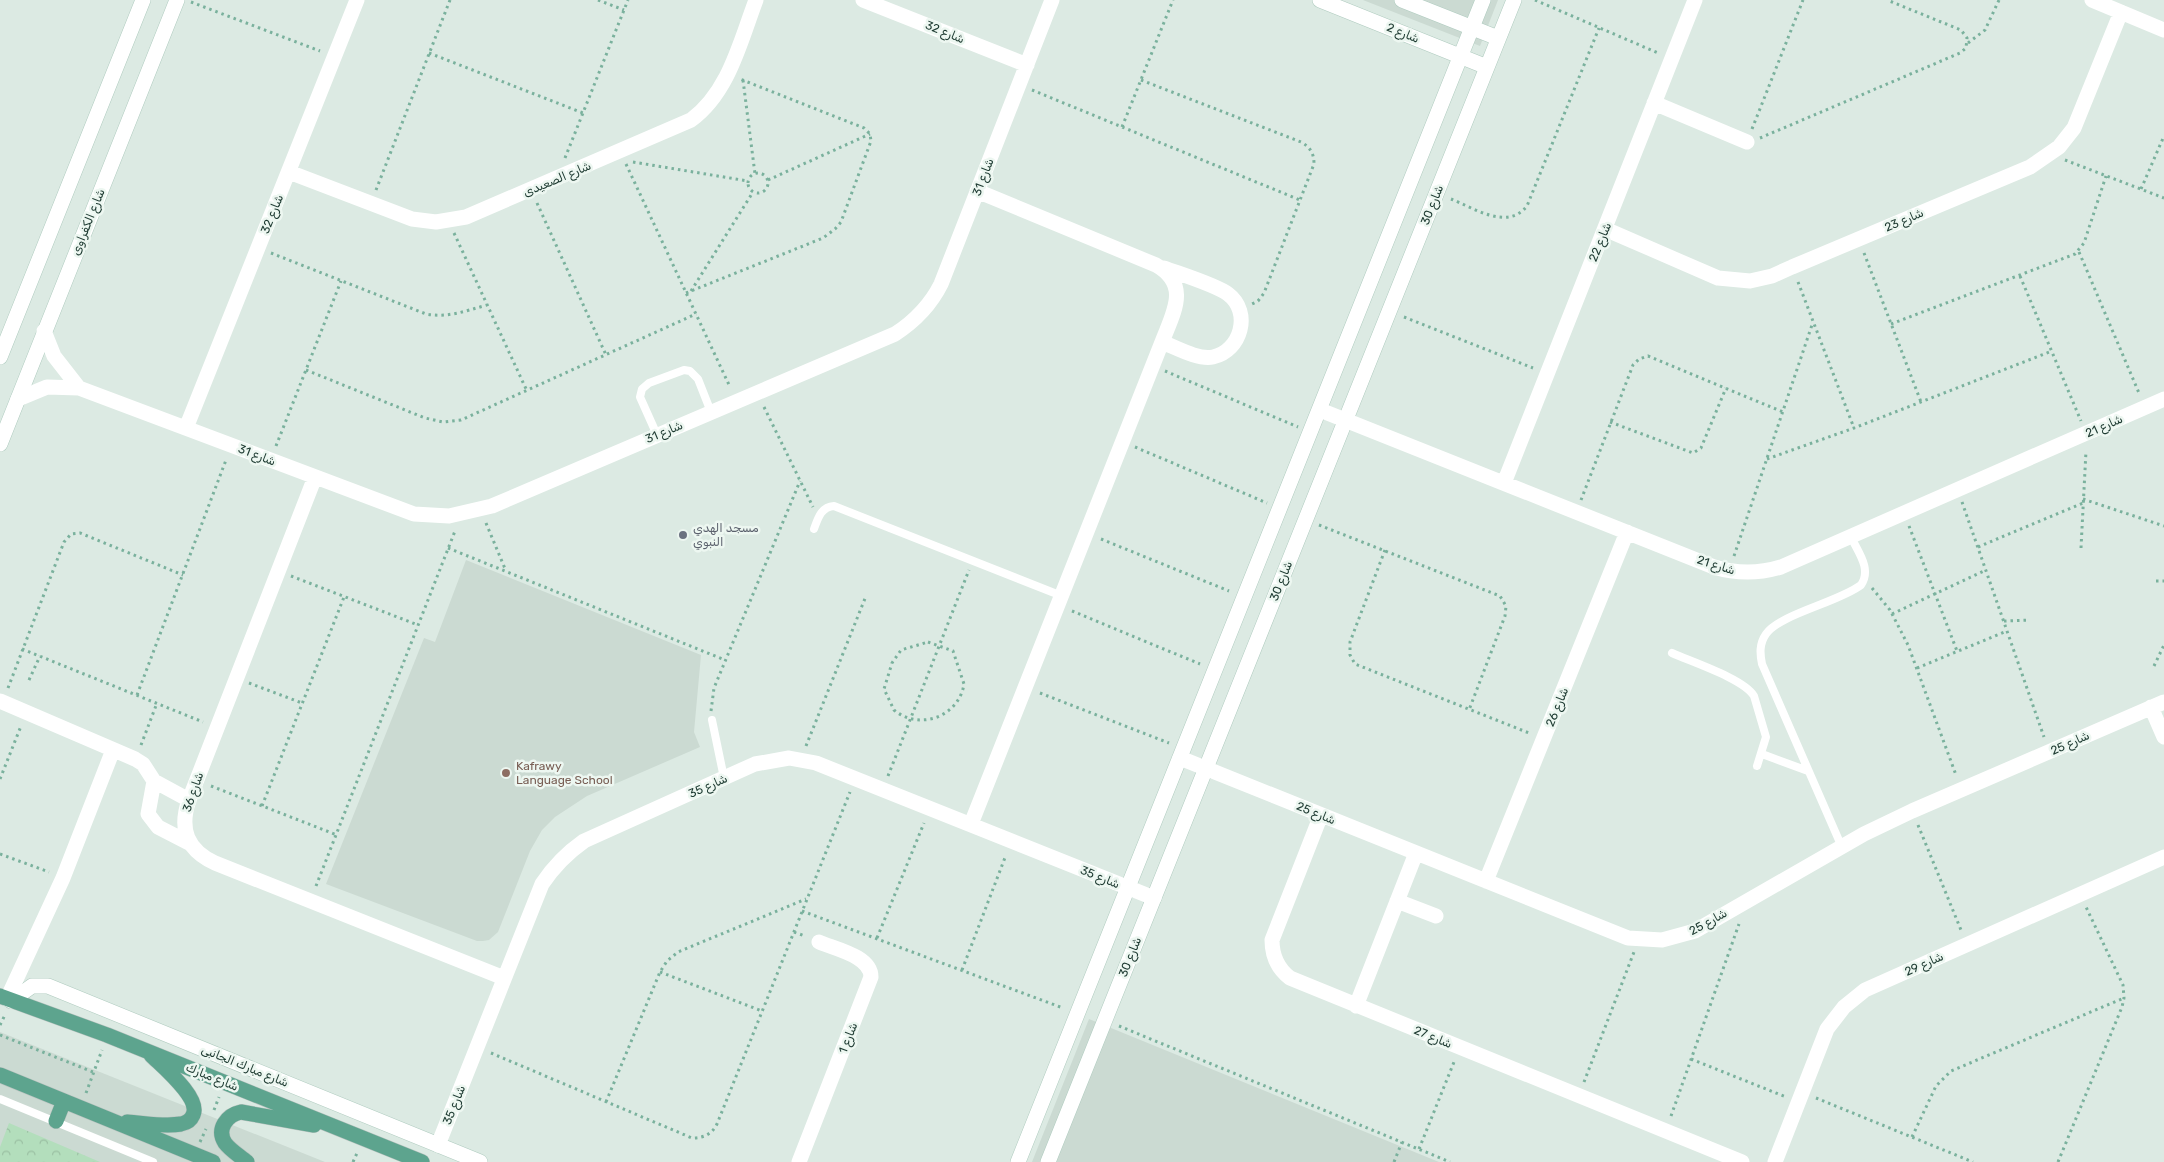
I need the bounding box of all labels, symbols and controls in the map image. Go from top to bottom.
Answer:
street label: شارع 32 [923,18,967,48]
street label: شارع 2 [1384,20,1421,48]
street label: شارع 31 [969,156,998,199]
street label: شارع الصعيدى [521,158,594,201]
street label: شارع 30 [1418,183,1448,228]
street label: شارع الكفراوى [68,187,110,258]
street label: شارع 32 [258,192,288,236]
street label: شارع 23 [1882,205,1927,236]
street label: شارع 22 [1586,220,1616,264]
street label: شارع 21 [2083,412,2126,442]
street label: شارع 31 [643,418,686,448]
street label: شارع 31 [235,441,278,470]
place label: مسجد الهدي النبوي [693,521,759,550]
marker: مسجد الهدي النبوي [677,529,689,541]
street label: شارع 21 [1695,553,1737,579]
street label: شارع 30 [1267,559,1297,604]
street label: شارع 26 [1543,685,1573,729]
street label: شارع 25 [2048,728,2092,760]
place label: Kafrawy Language School [516,759,613,787]
marker: Kafrawy Language School [500,767,512,779]
street label: شارع 36 [180,770,208,814]
street label: شارع 35 [686,771,731,803]
street label: شارع 25 [1294,799,1338,829]
street label: شارع 35 [1078,863,1122,893]
street label: شارع 25 [1687,906,1730,940]
street label: شارع 30 [1116,935,1146,980]
street label: شارع 29 [1902,949,1946,981]
street label: شارع 1 [836,1020,862,1056]
street label: شارع 27 [1411,1023,1454,1053]
street label: شارع مبارك الجانبى [199,1042,291,1090]
street label: شارع مبارك [184,1060,240,1094]
street label: شارع 35 [440,1083,470,1127]

